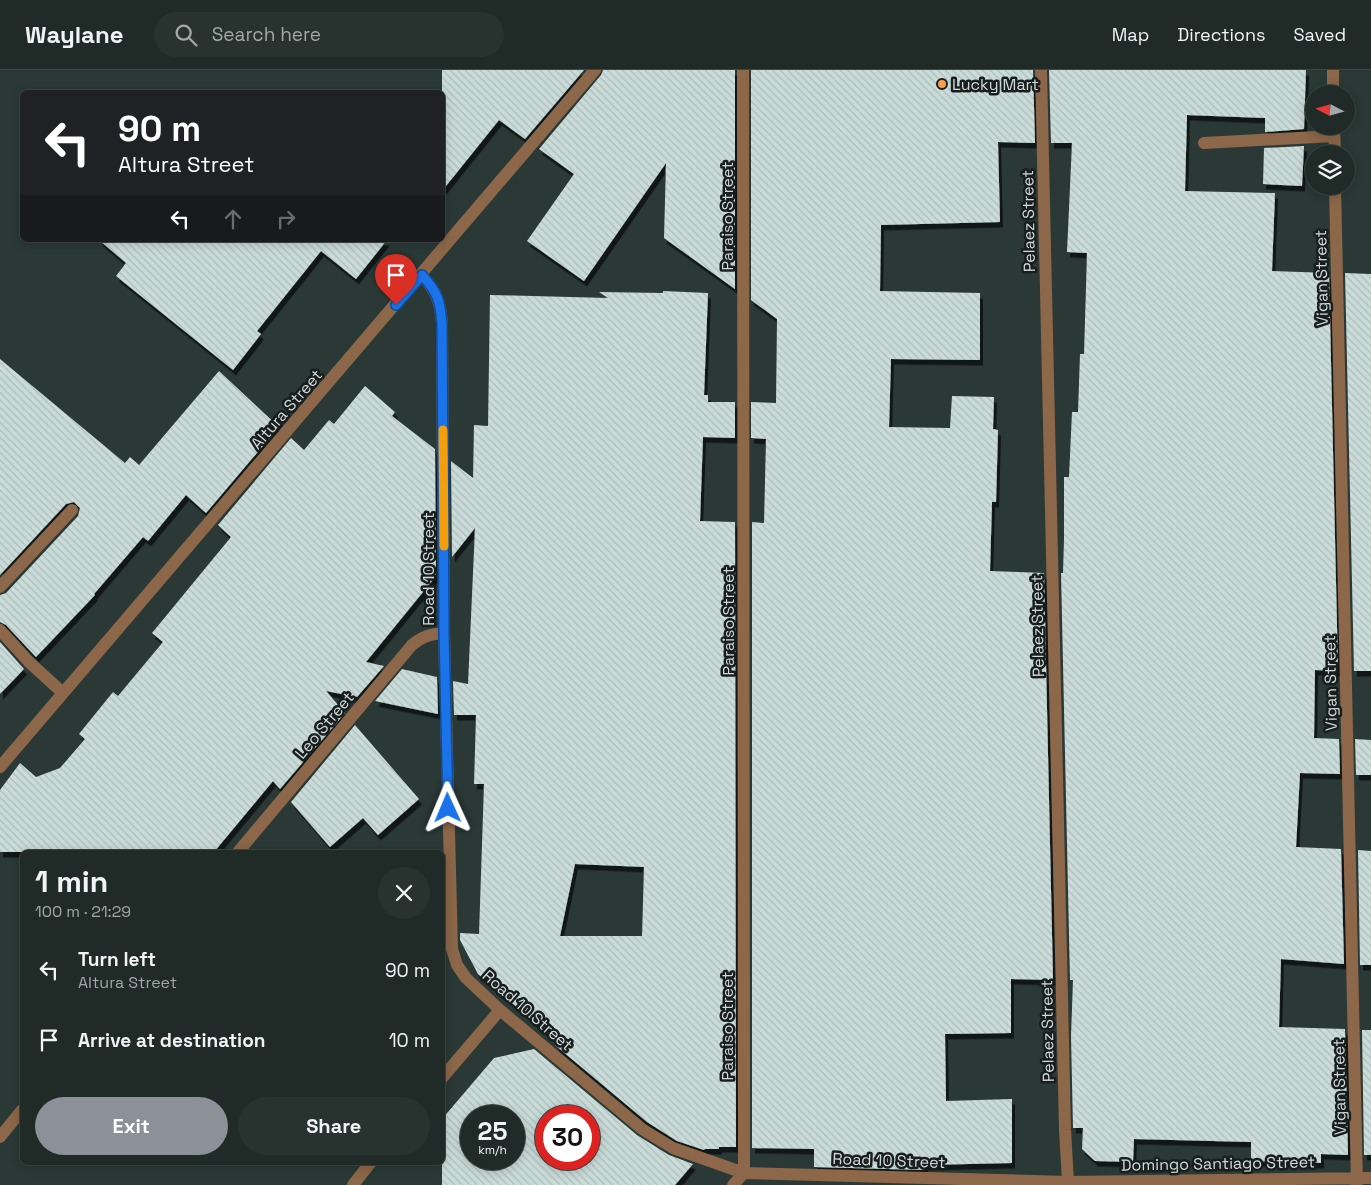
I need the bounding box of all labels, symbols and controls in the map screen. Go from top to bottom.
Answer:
search box [154,12,504,57]
text: Waylane [25,19,124,50]
icon: search [172,21,200,49]
text: Search here [212,22,321,47]
text: Map [1112,23,1149,46]
text: Directions [1177,23,1266,46]
text: Saved [1294,23,1346,46]
place label: Lucky Mart [952,74,1039,95]
marker: Lucky Mart [936,78,948,90]
north arrow [1305,85,1355,135]
map controls [1305,85,1355,195]
text: 90 m [118,107,201,151]
icon: left [35,110,100,175]
button: layers [1305,145,1355,195]
text: Altura Street [118,150,254,178]
street label: Paraiso Street [717,162,738,270]
street label: Pelaez Street [1017,170,1040,272]
icon: left [166,205,194,233]
icon: ahead [219,205,247,233]
icon: right [272,205,300,233]
street label: Vigan Street [1310,230,1333,326]
pin [375,254,417,305]
icon: arrive [382,261,410,289]
street label: Altura Street [246,365,327,454]
street label: Road 10 Street [418,512,439,626]
street label: Paraiso Street [718,567,739,675]
street label: Pelaez Street [1026,575,1049,677]
street label: Vigan Street [1319,635,1342,731]
street label: Leo Street [290,688,358,763]
position arrow [421,781,473,833]
text: 1 min [35,862,108,901]
button: close [378,867,430,919]
text: 100 m · 21:29 [35,901,131,922]
text: Turn left [78,947,156,972]
icon: left [35,956,63,984]
text: 90 m [385,958,430,983]
street label: Road 10 Street [478,965,577,1055]
text: Altura Street [78,972,177,993]
street label: Paraiso Street [717,972,738,1080]
street label: Pelaez Street [1036,980,1059,1082]
icon: arrive [35,1026,63,1054]
text: Arrive at destination [78,1028,266,1053]
text: 10 m [389,1028,430,1053]
street label: Vigan Street [1328,1039,1351,1135]
button: Exit [35,1097,228,1155]
button: Share [238,1097,430,1155]
speed limit sign: 30 [535,1105,600,1170]
text: 25 [478,1115,507,1147]
text: km/h [478,1142,507,1158]
street label: Road 10 Street [832,1148,946,1173]
street label: Domingo Santiago Street [1121,1151,1315,1176]

